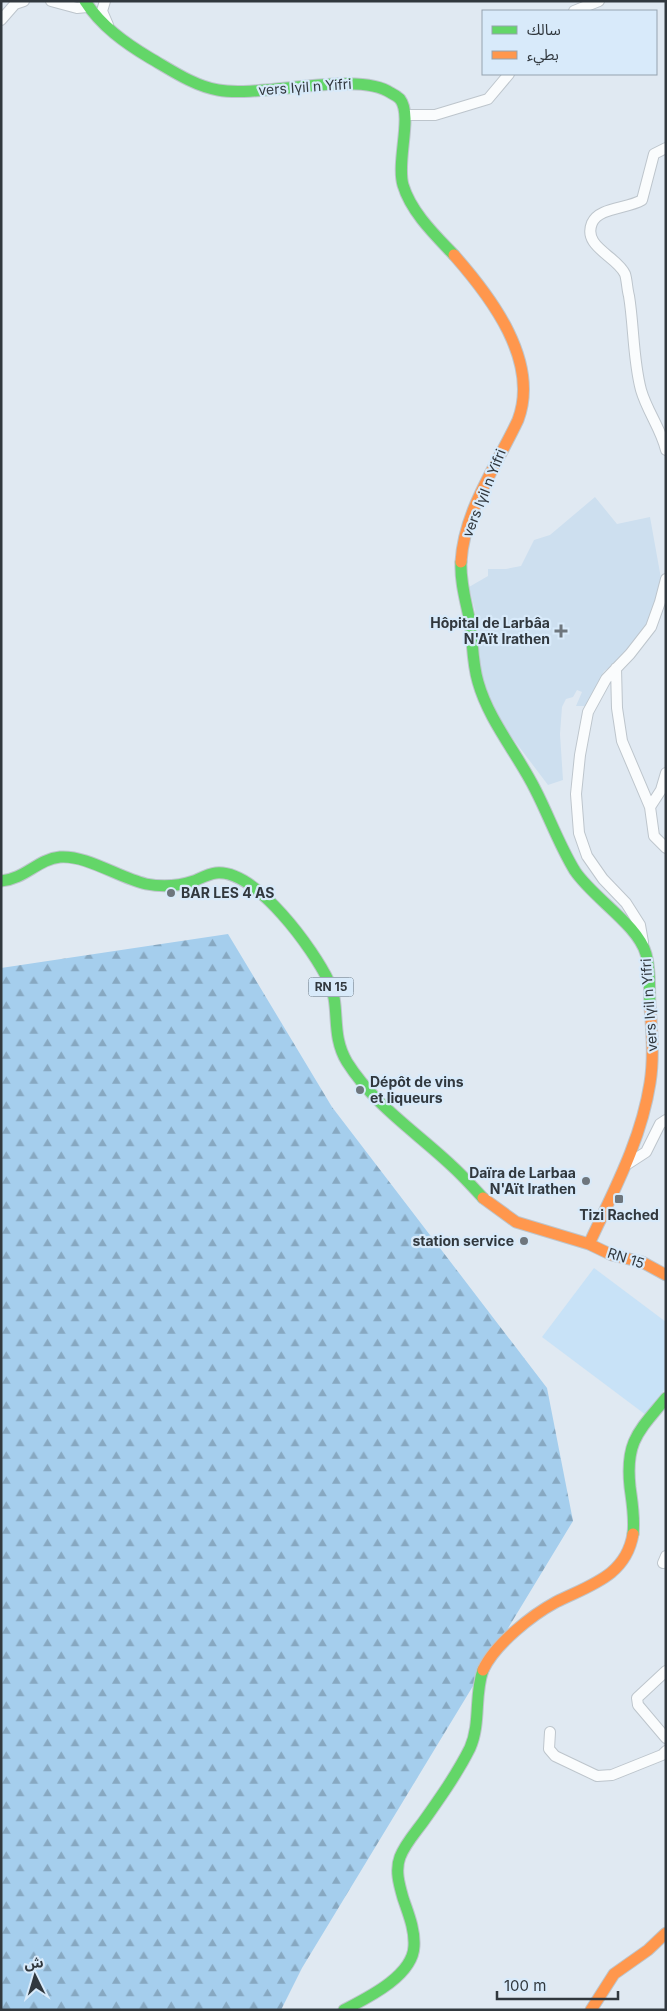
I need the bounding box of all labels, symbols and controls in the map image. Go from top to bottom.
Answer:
legend [482,10,657,75]
text: سالك [527,20,561,39]
text: بطيء [527,45,559,66]
street label: vers Iγil n Yifri [258,75,352,98]
street label: vers Iγil n Yifri [458,446,509,539]
place label: Hôpital de Larbâa N'Aït Irathen [430,614,550,647]
marker: Hôpital de Larbâa N'Aït Irathen [554,624,568,638]
place label: BAR LES 4 AS [181,884,274,901]
marker: BAR LES 4 AS [165,887,177,899]
street label: vers Iγil n Yifri [637,958,660,1052]
road number: RN 15 [308,978,354,996]
place label: Dépôt de vins et liqueurs [370,1073,464,1106]
marker: Dépôt de vins et liqueurs [354,1084,366,1096]
place label: Daïra de Larbaa N'Aït Irathen [469,1164,576,1197]
marker: Daïra de Larbaa N'Aït Irathen [580,1175,592,1187]
marker: Tizi Rached [613,1193,625,1205]
place label: Tizi Rached [579,1206,659,1223]
place label: station service [412,1232,514,1249]
marker: station service [518,1235,530,1247]
street label: RN 15 [606,1244,647,1271]
north arrow [10,1951,60,2001]
text: ش [24,1953,44,1972]
scale bar [497,1968,618,2000]
text: 100 m [504,1976,546,1995]

